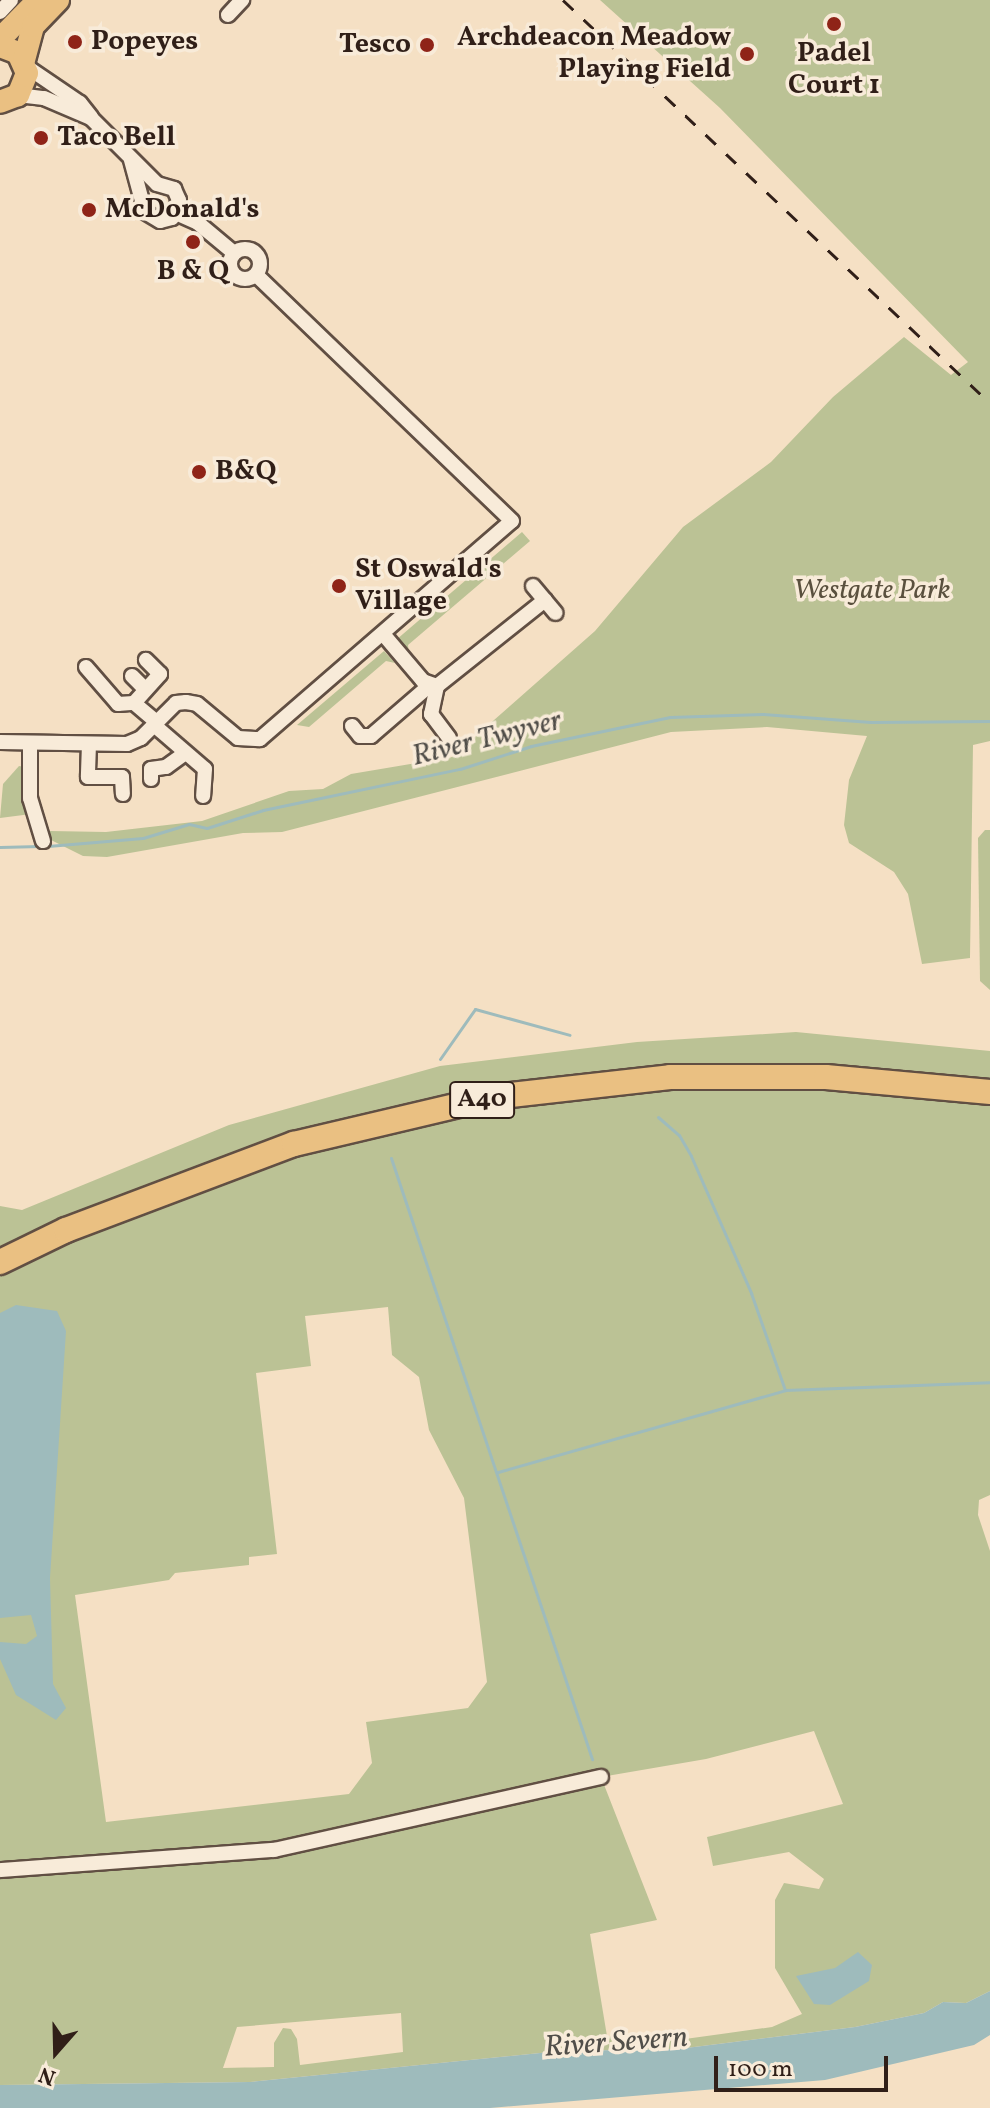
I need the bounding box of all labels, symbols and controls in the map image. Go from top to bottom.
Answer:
marker: Padel Court 1 [825,15,843,33]
place label: Archdeacon Meadow Playing Field [457,21,731,87]
place label: Popeyes [91,25,198,59]
place label: Tesco [339,28,411,62]
marker: Popeyes [66,33,84,51]
marker: Tesco [418,36,436,54]
place label: Padel Court 1 [788,37,880,103]
marker: Archdeacon Meadow Playing Field [738,45,756,63]
place label: Taco Bell [57,121,175,155]
marker: Taco Bell [32,129,50,147]
place label: McDonald's [105,193,259,227]
marker: McDonald's [80,201,98,219]
marker: B & Q [184,233,202,251]
place label: B & Q [157,255,229,289]
place label: B&Q [215,455,276,489]
marker: B&Q [190,463,208,481]
place label: St Oswald's Village [355,553,502,619]
park label: Westgate Park [793,574,951,608]
marker: St Oswald's Village [330,577,348,595]
water label: River Twyver [408,703,566,775]
road number: A40 [448,1078,516,1122]
north arrow [16,2012,96,2092]
water label: River Severn [543,2020,689,2066]
scale bar [718,2040,892,2090]
text: 100 m [728,2053,793,2087]
text: N [35,2058,60,2092]

